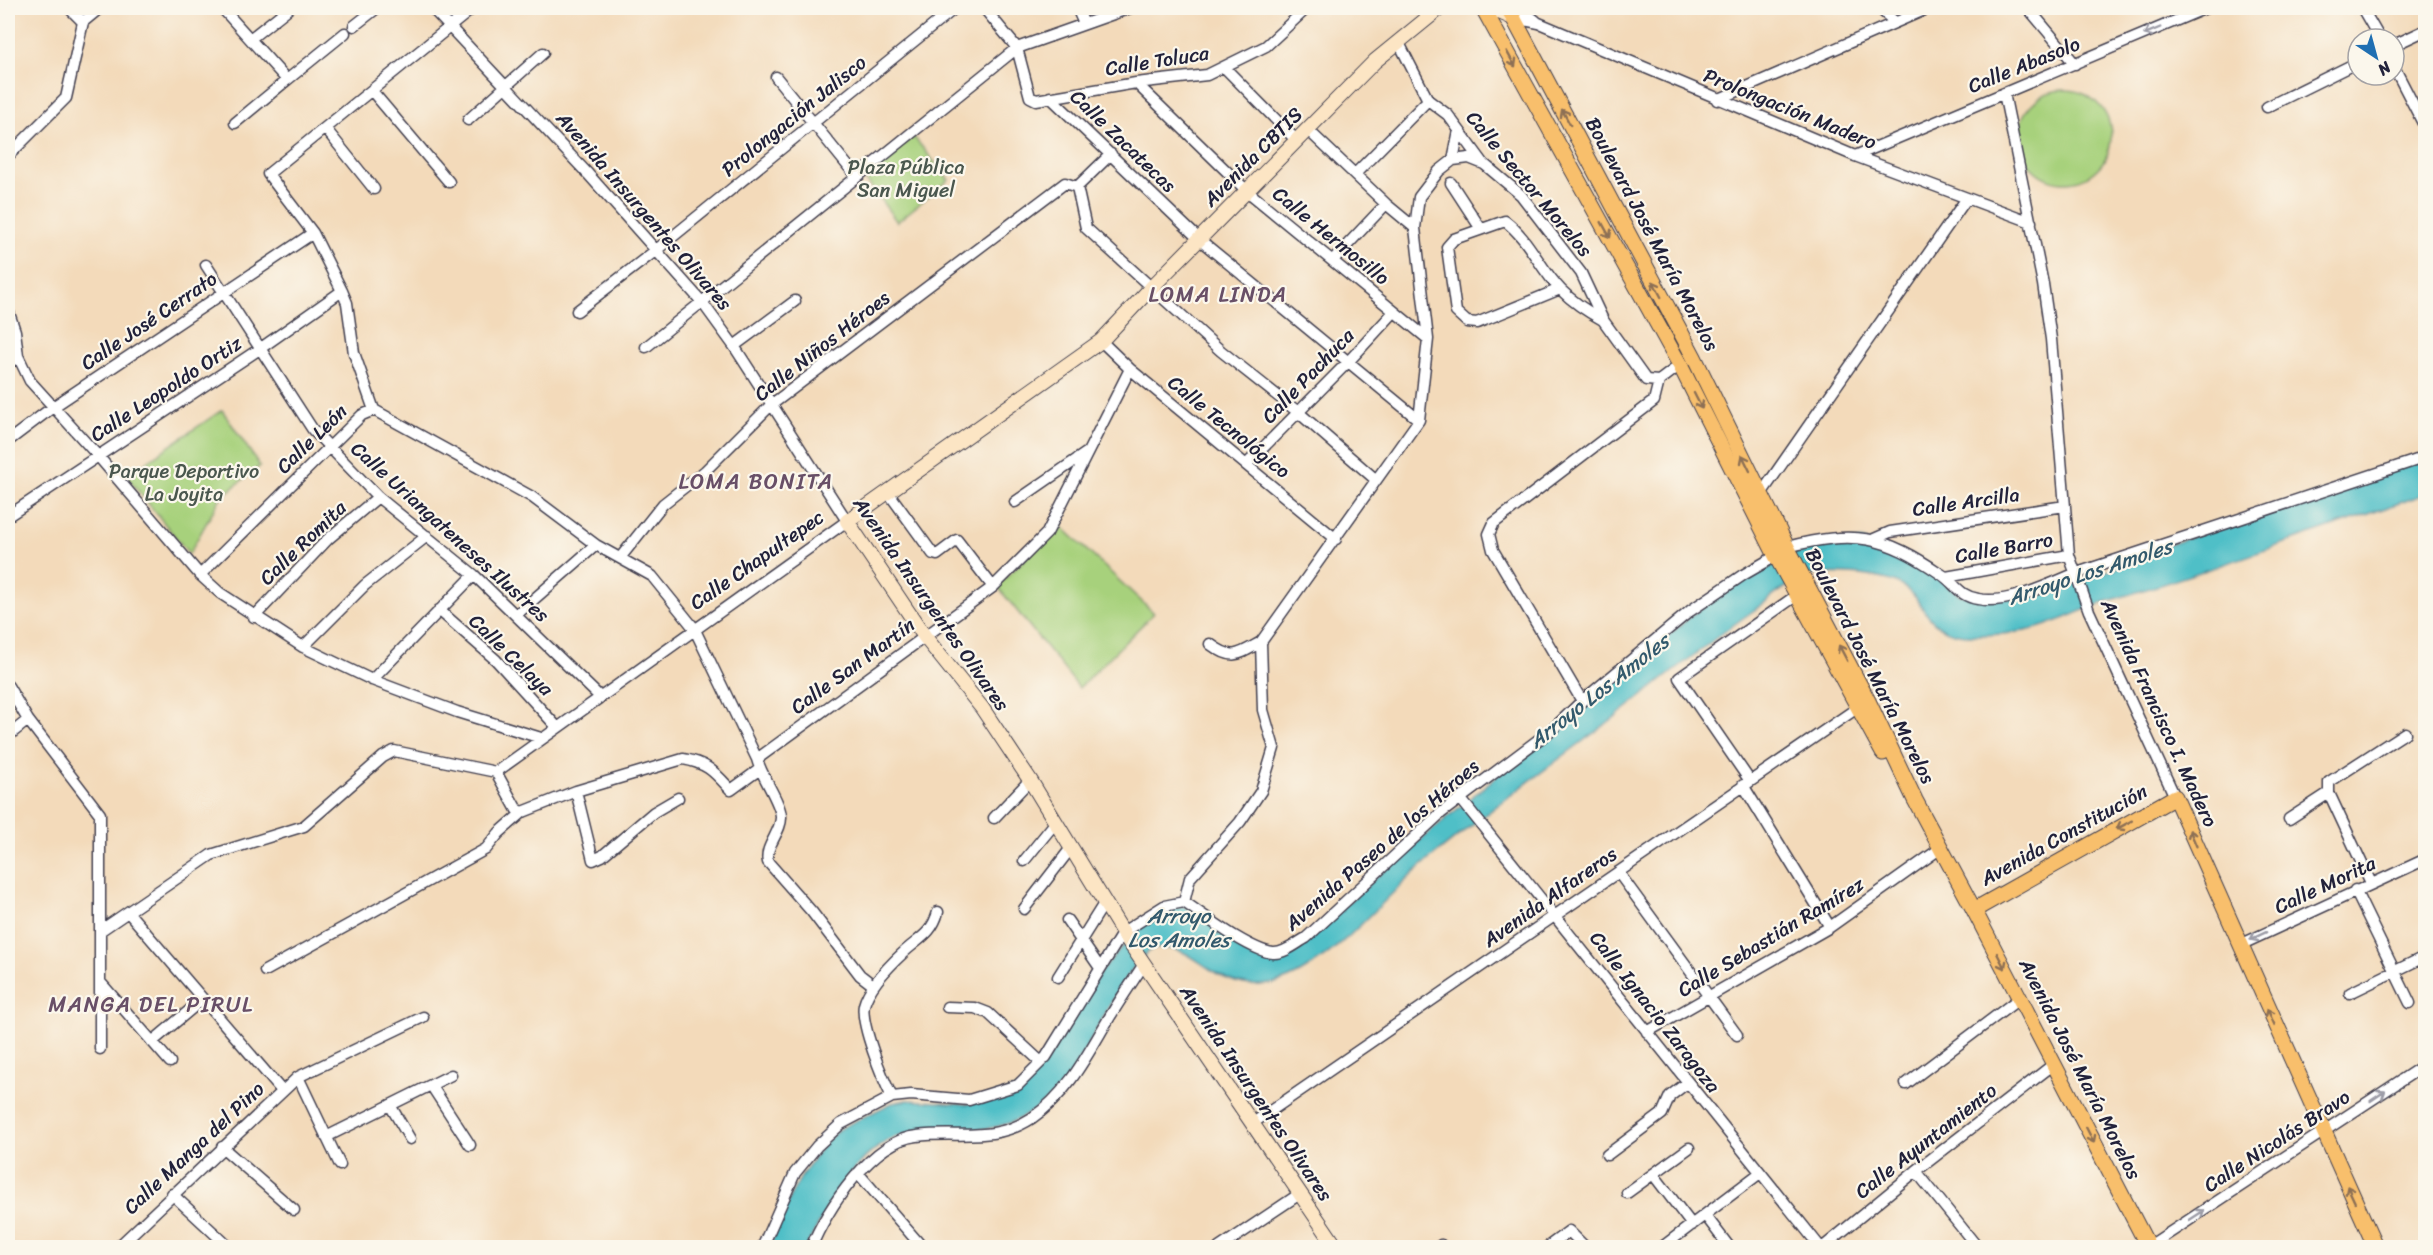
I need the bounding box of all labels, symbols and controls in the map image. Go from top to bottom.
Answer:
one-way arrow [2144,26,2162,37]
street label: Calle Abasolo [1963,27,2085,103]
north arrow [2346,27,2406,87]
street label: Calle Toluca [1103,35,1212,86]
street label: Prolongación Jalisco [713,46,875,186]
one-way arrow [1506,50,1518,67]
text: N [2371,53,2398,84]
street label: Prolongación Madero [1698,58,1882,160]
street label: Calle Zacatecas [1061,81,1185,202]
street label: Avenida CBTIS [1194,98,1312,216]
street label: Avenida Insurgentes Olivares [546,102,742,319]
street label: Calle Sector Morelos [1457,103,1602,266]
one-way arrow [1560,109,1572,126]
street label: Boulevard José María Morelos [1575,111,1729,358]
park label: Plaza Pública San Miguel [848,150,965,208]
street label: Calle Hermosillo [1264,177,1398,295]
one-way arrow [1600,221,1612,238]
street label: Calle José Cerrato [73,262,225,380]
district label: LOMA LINDA [1148,275,1288,314]
one-way arrow [1651,280,1663,298]
street label: Calle Niños Héroes [746,281,898,411]
street label: Calle Pachuca [1253,319,1364,432]
street label: Calle Leopoldo Ortiz [83,326,250,451]
street label: Calle Tecnológico [1160,366,1298,488]
one-way arrow [1693,392,1705,410]
street label: Calle León [268,395,356,483]
street label: Calle Uriangateneses Ilustres [342,433,558,632]
park label: Parque Deportivo La Joyita [109,454,259,512]
one-way arrow [1739,454,1751,472]
district label: LOMA BONITA [678,462,834,501]
street label: Calle Arcilla [1910,477,2022,527]
street label: Avenida Insurgentes Olivares [843,489,1019,719]
street label: Calle Romita [251,491,356,594]
street label: Calle Chapultepec [682,500,832,620]
street label: Calle Barro [1952,522,2056,574]
water label: Arroyo Los Amoles [2002,527,2180,617]
street label: Boulevard José María Morelos [1795,542,1945,791]
street label: Avenida Francisco I. Madero [2090,592,2228,833]
street label: Calle Celaya [460,605,563,706]
street label: Calle San Martín [783,608,923,724]
water label: Arroyo Los Amoles [1519,621,1681,759]
one-way arrow [1837,645,1848,663]
street label: Avenida Paseo de los Héroes [1276,750,1488,940]
street label: Avenida Constitución [1973,774,2154,896]
one-way arrow [2116,819,2133,831]
one-way arrow [2187,829,2198,848]
street label: Avenida Alfareros [1474,837,1625,957]
street label: Calle Morita [2268,846,2383,924]
street label: Calle Sebastián Ramírez [1671,867,1872,1007]
water label: Arroyo Los Amoles [1128,897,1233,959]
street label: Calle Ignacio Zaragoza [1580,923,1730,1101]
one-way arrow [2250,931,2268,943]
street label: Avenida José María Morelos [2008,951,2152,1187]
one-way arrow [1996,952,2007,970]
street label: Avenida Insurgentes Olivares [1170,977,1342,1209]
district label: MANGA DEL PIRUL [48,985,254,1024]
one-way arrow [2265,1008,2277,1026]
street label: Calle Manga del Pino [115,1073,273,1223]
street label: Calle Ayuntamiento [1847,1074,2005,1208]
street label: Calle Nicolás Bravo [2196,1080,2358,1202]
one-way arrow [2369,1090,2385,1102]
one-way arrow [2084,1126,2096,1143]
one-way arrow [2345,1186,2357,1204]
one-way arrow [2189,1209,2205,1221]

